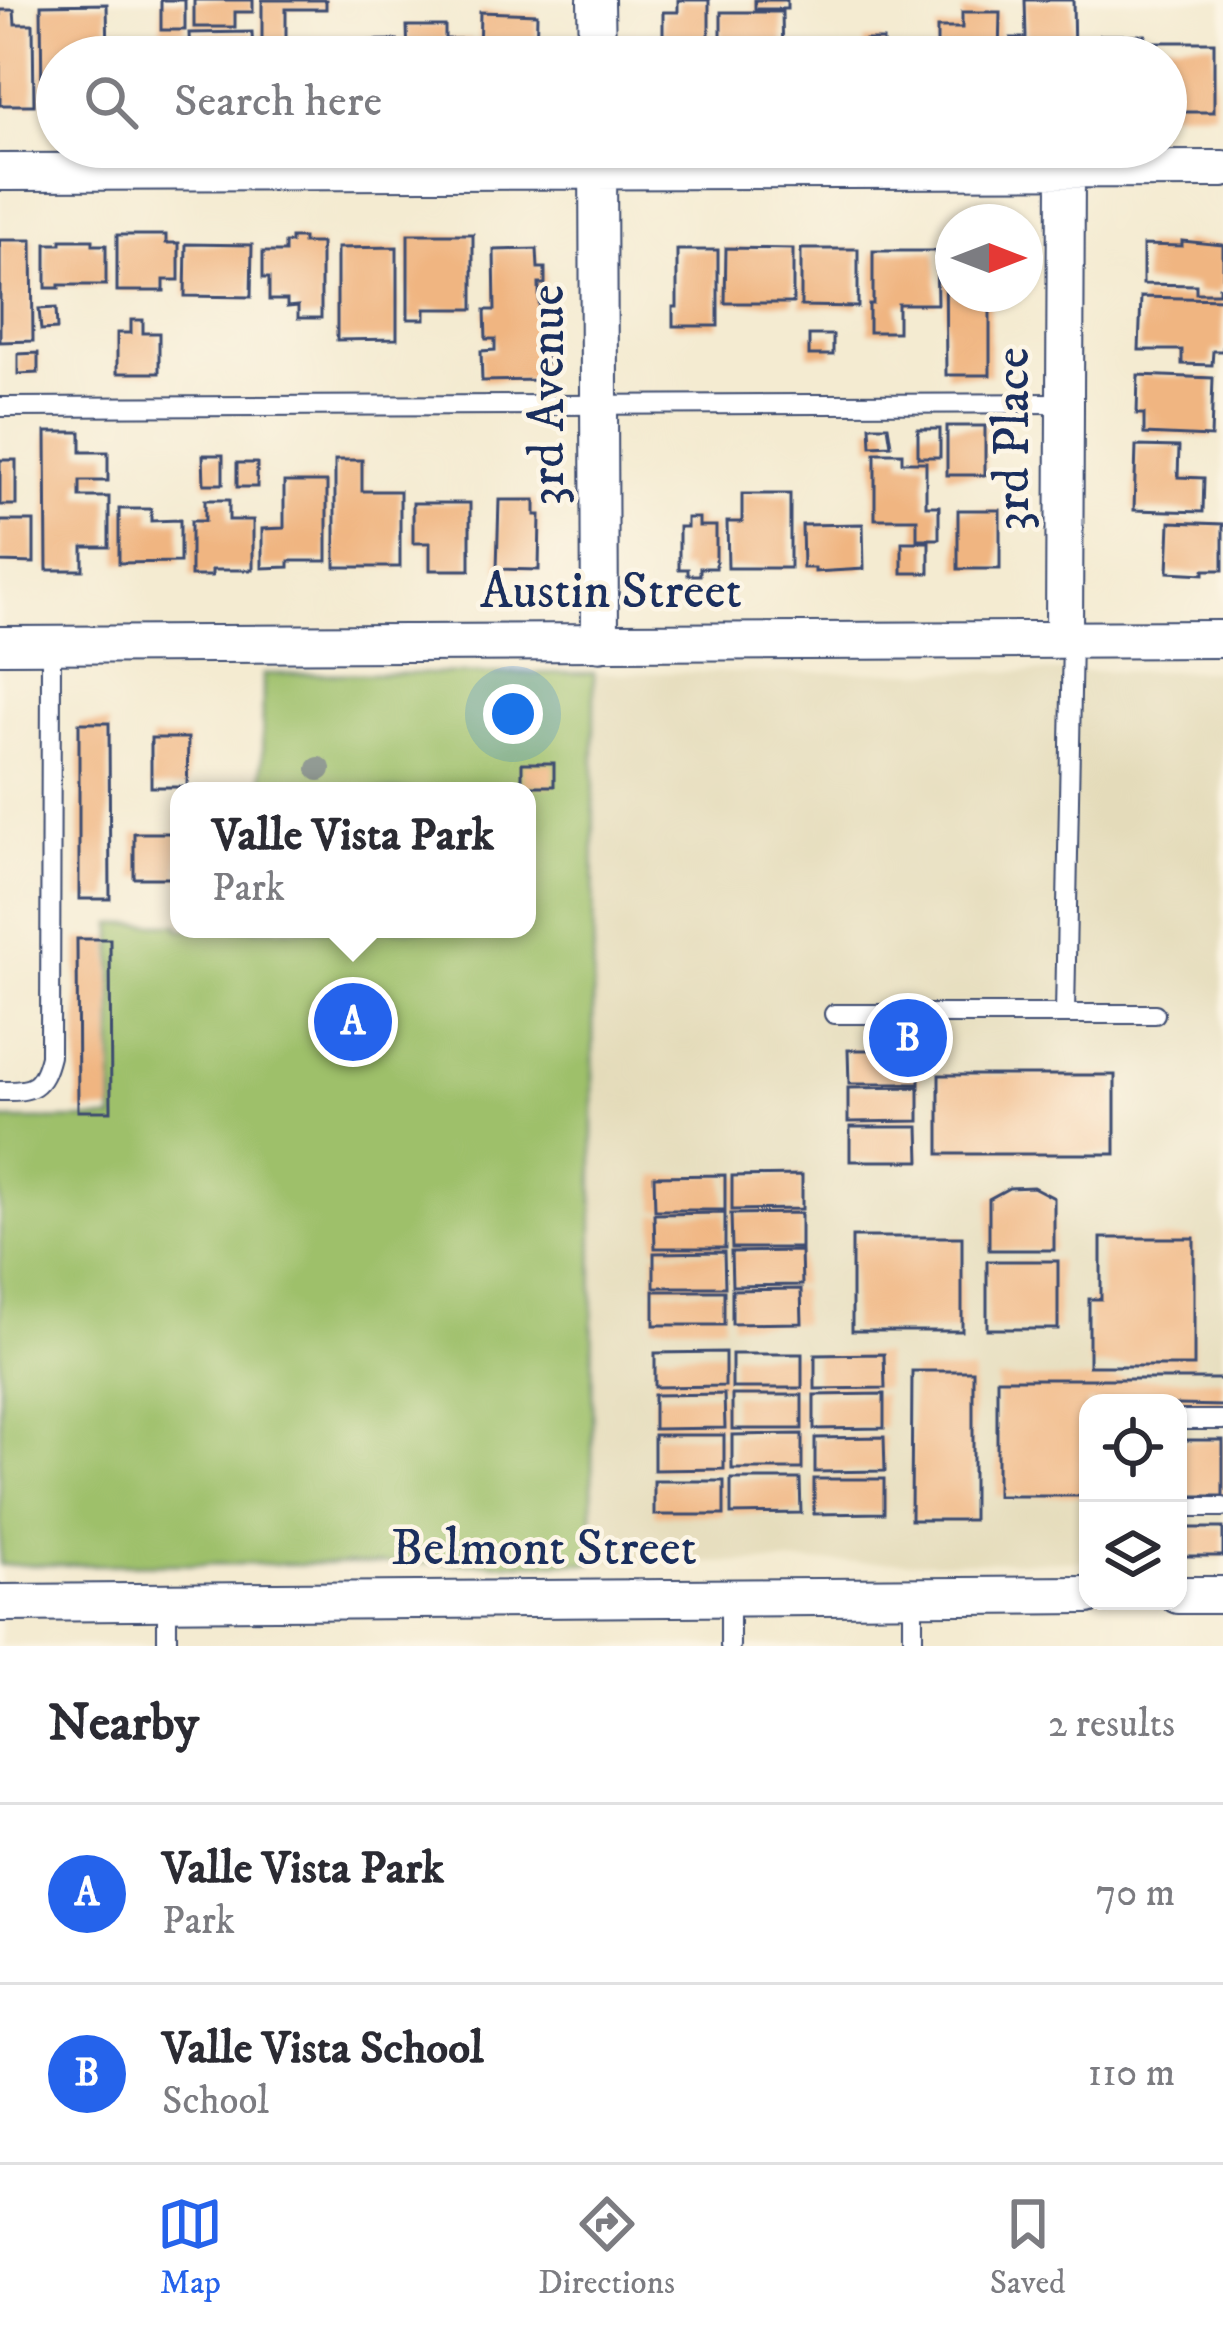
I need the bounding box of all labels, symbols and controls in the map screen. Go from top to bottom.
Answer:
search box [36,36,1187,168]
icon: search [78,69,144,135]
text: Search here [174,74,382,130]
north arrow [935,204,1043,312]
street label: 3rd Avenue [516,284,580,506]
street label: 3rd Place [981,347,1045,531]
street label: Austin Street [480,560,742,624]
your location [483,684,543,744]
popup [170,782,536,938]
text: Valle Vista Park [212,808,494,864]
text: Park [212,864,285,913]
pin: A [314,977,392,1067]
pin: B [869,993,947,1083]
map controls [1079,1394,1187,1610]
button: locate [1079,1394,1187,1502]
button: layers [1079,1502,1187,1610]
street label: Belmont Street [391,1517,697,1581]
text: Nearby [48,1692,199,1756]
text: 2 results [1048,1700,1175,1749]
text: Valle Vista Park [162,1841,444,1897]
text: A [75,1869,99,1918]
text: 70 m [1096,1869,1175,1918]
text: Park [162,1897,235,1946]
text: Valle Vista School [162,2021,483,2077]
text: B [75,2049,99,2098]
text: 110 m [1088,2049,1175,2098]
text: School [162,2077,269,2126]
tab: Map [157,2191,223,2304]
tab: Directions [538,2191,675,2304]
tab: Saved [990,2191,1066,2304]

